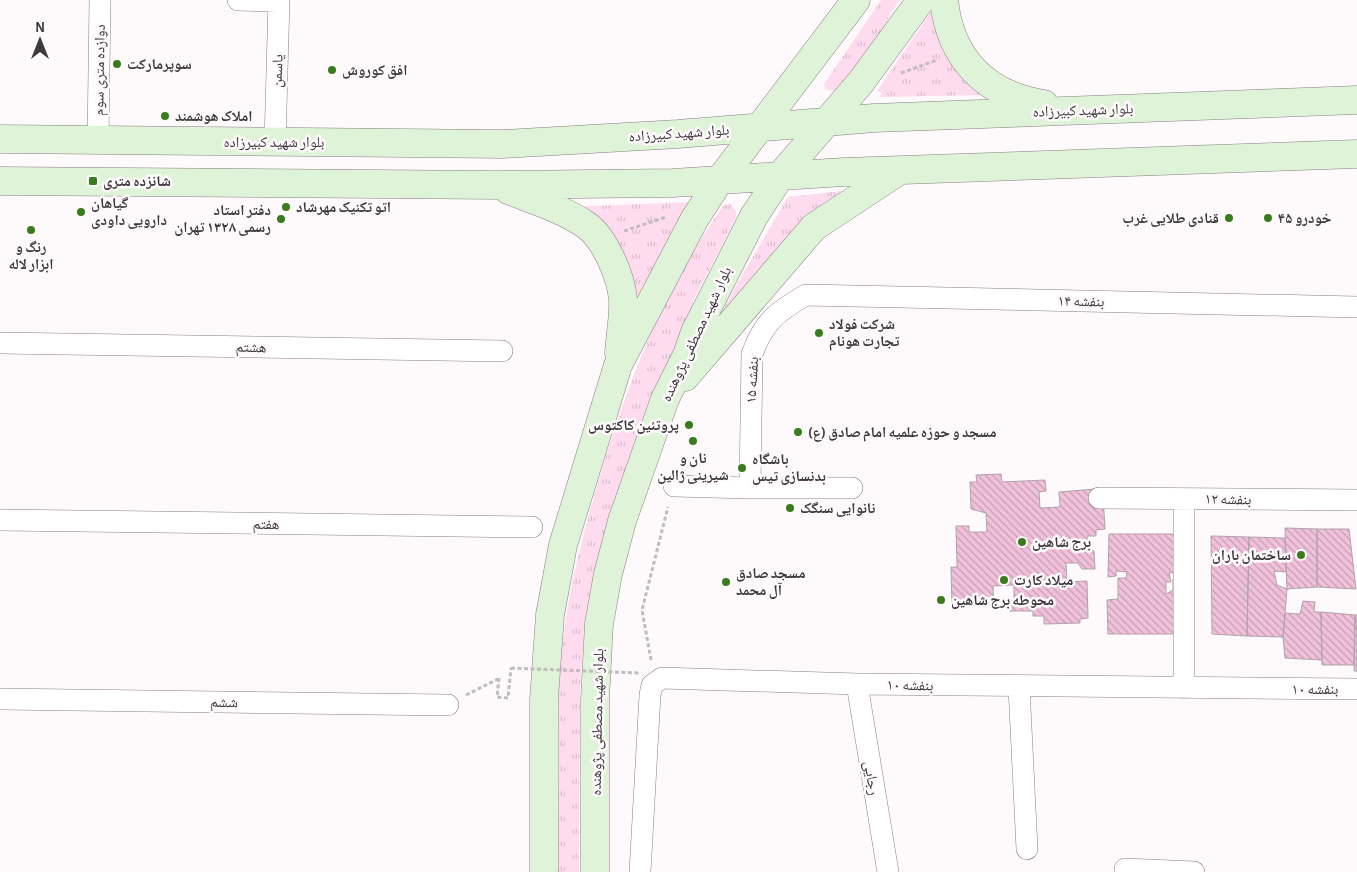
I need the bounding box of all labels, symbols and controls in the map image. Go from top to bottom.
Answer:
north arrow [15,15,65,65]
text: N [35,21,45,35]
street label: دوازده متری سوم [91,24,110,116]
street label: یاسمن [269,54,288,88]
place label: سوپرمارکت [127,57,192,73]
marker: سوپرمارکت [111,58,123,70]
place label: افق کوروش [342,63,407,79]
marker: افق کوروش [326,64,338,76]
street label: بلوار شهید کبیرزاده [1032,101,1134,121]
place label: املاک هوشمند [175,109,253,124]
marker: املاک هوشمند [159,110,171,122]
street label: بلوار شهید کبیرزاده [628,122,730,146]
street label: بلوار شهید کبیرزاده [224,135,324,151]
place label: شانزده متری [103,174,171,190]
marker: شانزده متری [87,175,99,187]
place label: گیاهان دارویی داودی [91,196,167,229]
place label: اتو تکنیک مهرشاد [296,200,391,216]
marker: اتو تکنیک مهرشاد [280,201,292,213]
place label: دفتر استاد رسمی ۱۳۲۸ تهران [174,203,271,236]
marker: گیاهان دارویی داودی [75,206,87,218]
place label: قنادی طلایی غرب [1122,211,1219,227]
place label: خودرو ۴۵ [1278,211,1332,226]
marker: قنادی طلایی غرب [1223,212,1235,224]
marker: خودرو ۴۵ [1262,212,1274,224]
marker: دفتر استاد رسمی ۱۳۲۸ تهران [275,213,287,225]
marker: رنگ و ابزار لاله [25,224,37,236]
place label: رنگ و ابزار لاله [9,240,53,273]
street label: بلوار شهید مصطفی پژوهنده [659,264,736,405]
street label: بنفشه ۱۴ [1057,294,1105,310]
place label: شرکت فولاد تجارت هونام [829,317,899,351]
marker: شرکت فولاد تجارت هونام [813,327,825,339]
street label: هشتم [235,340,267,357]
street label: بنفشه ۱۵ [744,356,762,404]
place label: پروتئین کاکتوس [588,418,679,434]
marker: پروتئین کاکتوس [683,419,695,431]
place label: مسجد و حوزه علمیه امام صادق (ع) [808,425,997,442]
marker: مسجد و حوزه علمیه امام صادق (ع) [792,426,804,438]
marker: نان و شیرینی ژالین [687,435,699,447]
place label: نان و شیرینی ژالین [657,451,729,484]
place label: باشگاه بدنسازی تیس [752,452,826,485]
marker: باشگاه بدنسازی تیس [736,462,748,474]
street label: بنفشه ۱۲ [1204,492,1252,508]
place label: نانوایی سنگک [800,501,875,517]
marker: نانوایی سنگک [784,502,796,514]
street label: هفتم [252,517,279,534]
place label: برج شاهین [1032,535,1091,551]
marker: برج شاهین [1016,536,1028,548]
place label: ساختمان باران [1212,548,1291,564]
marker: ساختمان باران [1295,549,1307,561]
place label: مسجد صادق آل محمد [736,566,806,599]
place label: میلاد کارت [1014,573,1073,588]
marker: میلاد کارت [998,574,1010,586]
marker: مسجد صادق آل محمد [720,576,732,588]
place label: محوطه برج شاهین [951,593,1054,609]
marker: محوطه برج شاهین [935,594,947,606]
street label: بلوار شهید مصطفی پژوهنده [589,648,608,796]
street label: بنفشه ۱۰ [886,678,934,694]
street label: بنفشه ۱۰ [1292,682,1339,697]
street label: ششم [210,695,238,712]
street label: رجایی [859,760,882,797]

